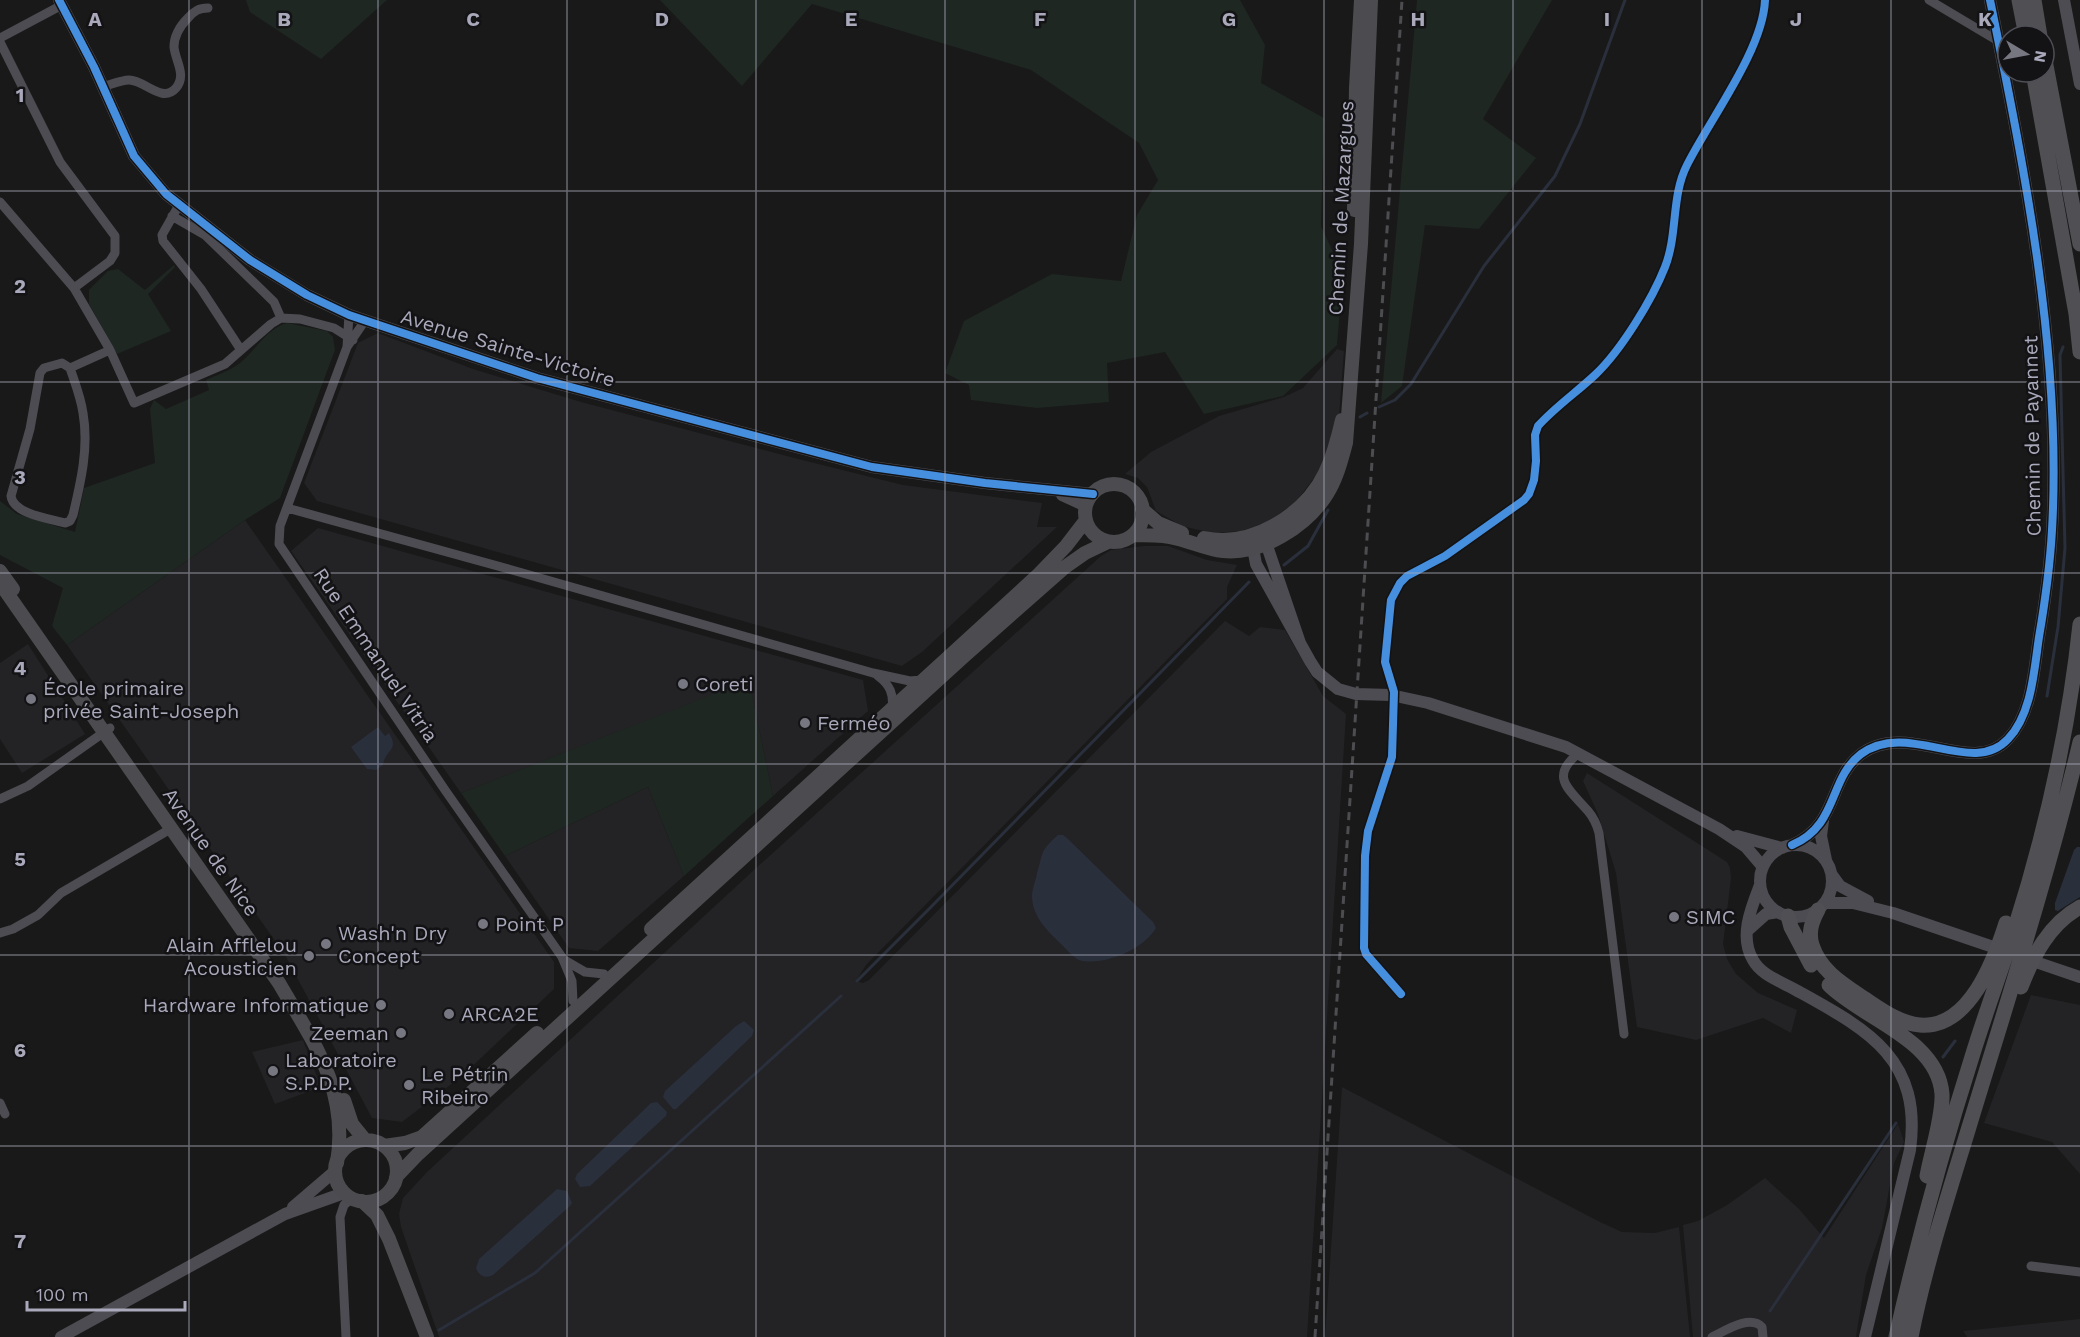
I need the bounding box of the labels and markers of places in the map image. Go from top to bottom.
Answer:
place label: Coreti [695,672,754,696]
place label: École primaire privée Saint-Joseph [43,676,239,723]
marker: Coreti [676,677,690,691]
marker: École primaire privée Saint-Joseph [24,692,38,706]
place label: Ferméo [817,711,890,735]
marker: Ferméo [798,716,812,730]
place label: SIMC [1686,905,1736,929]
marker: SIMC [1667,910,1681,924]
place label: Point P [495,912,564,936]
marker: Point P [476,917,490,931]
place label: Wash'n Dry Concept [338,921,448,968]
place label: Alain Afflelou Acousticien [166,933,297,980]
marker: Wash'n Dry Concept [319,937,333,951]
marker: Alain Afflelou Acousticien [302,949,316,963]
place label: Hardware Informatique [143,993,369,1017]
marker: Hardware Informatique [374,998,388,1012]
place label: ARCA2E [461,1002,539,1026]
marker: ARCA2E [442,1007,456,1021]
place label: Zeeman [311,1021,389,1045]
marker: Zeeman [394,1026,408,1040]
place label: Laboratoire S.P.D.P. [285,1048,397,1095]
place label: Le Pétrin Ribeiro [421,1062,509,1109]
marker: Laboratoire S.P.D.P. [266,1064,280,1078]
marker: Le Pétrin Ribeiro [402,1078,416,1092]

